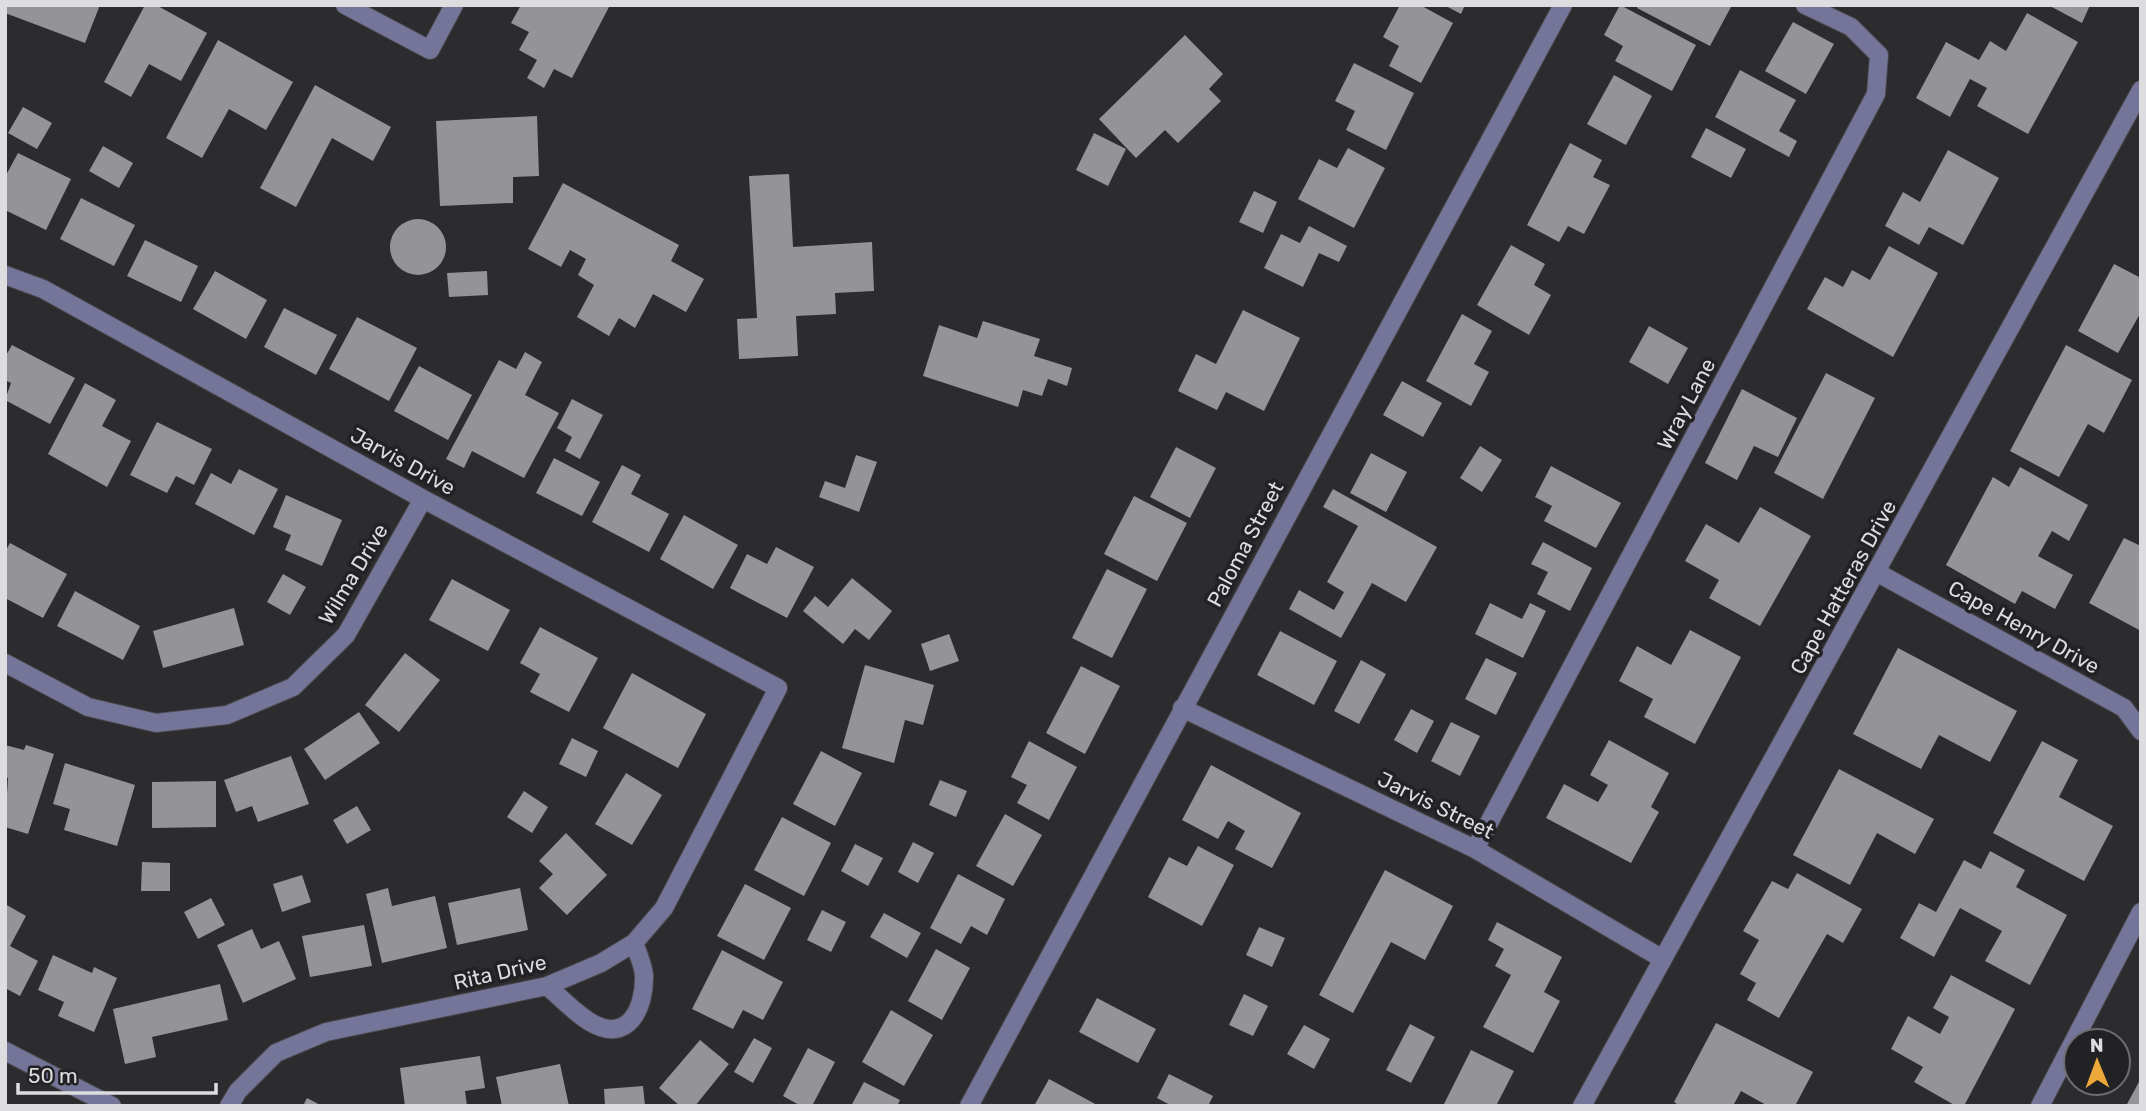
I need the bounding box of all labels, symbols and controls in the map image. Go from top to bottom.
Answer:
street label: Wray Lane [1652,354,1720,454]
street label: Jarvis Drive [346,422,460,500]
street label: Paloma Street [1202,477,1288,611]
street label: Cape Hatteras Drive [1785,495,1901,679]
street label: Wilma Drive [313,519,393,629]
street label: Cape Henry Drive [1944,575,2104,679]
street label: Jarvis Street [1374,766,1498,844]
street label: Rita Drive [451,949,549,995]
north arrow [2062,1027,2132,1097]
text: N [2090,1034,2104,1057]
scale bar [18,1052,215,1096]
text: 50 m [28,1063,78,1088]

